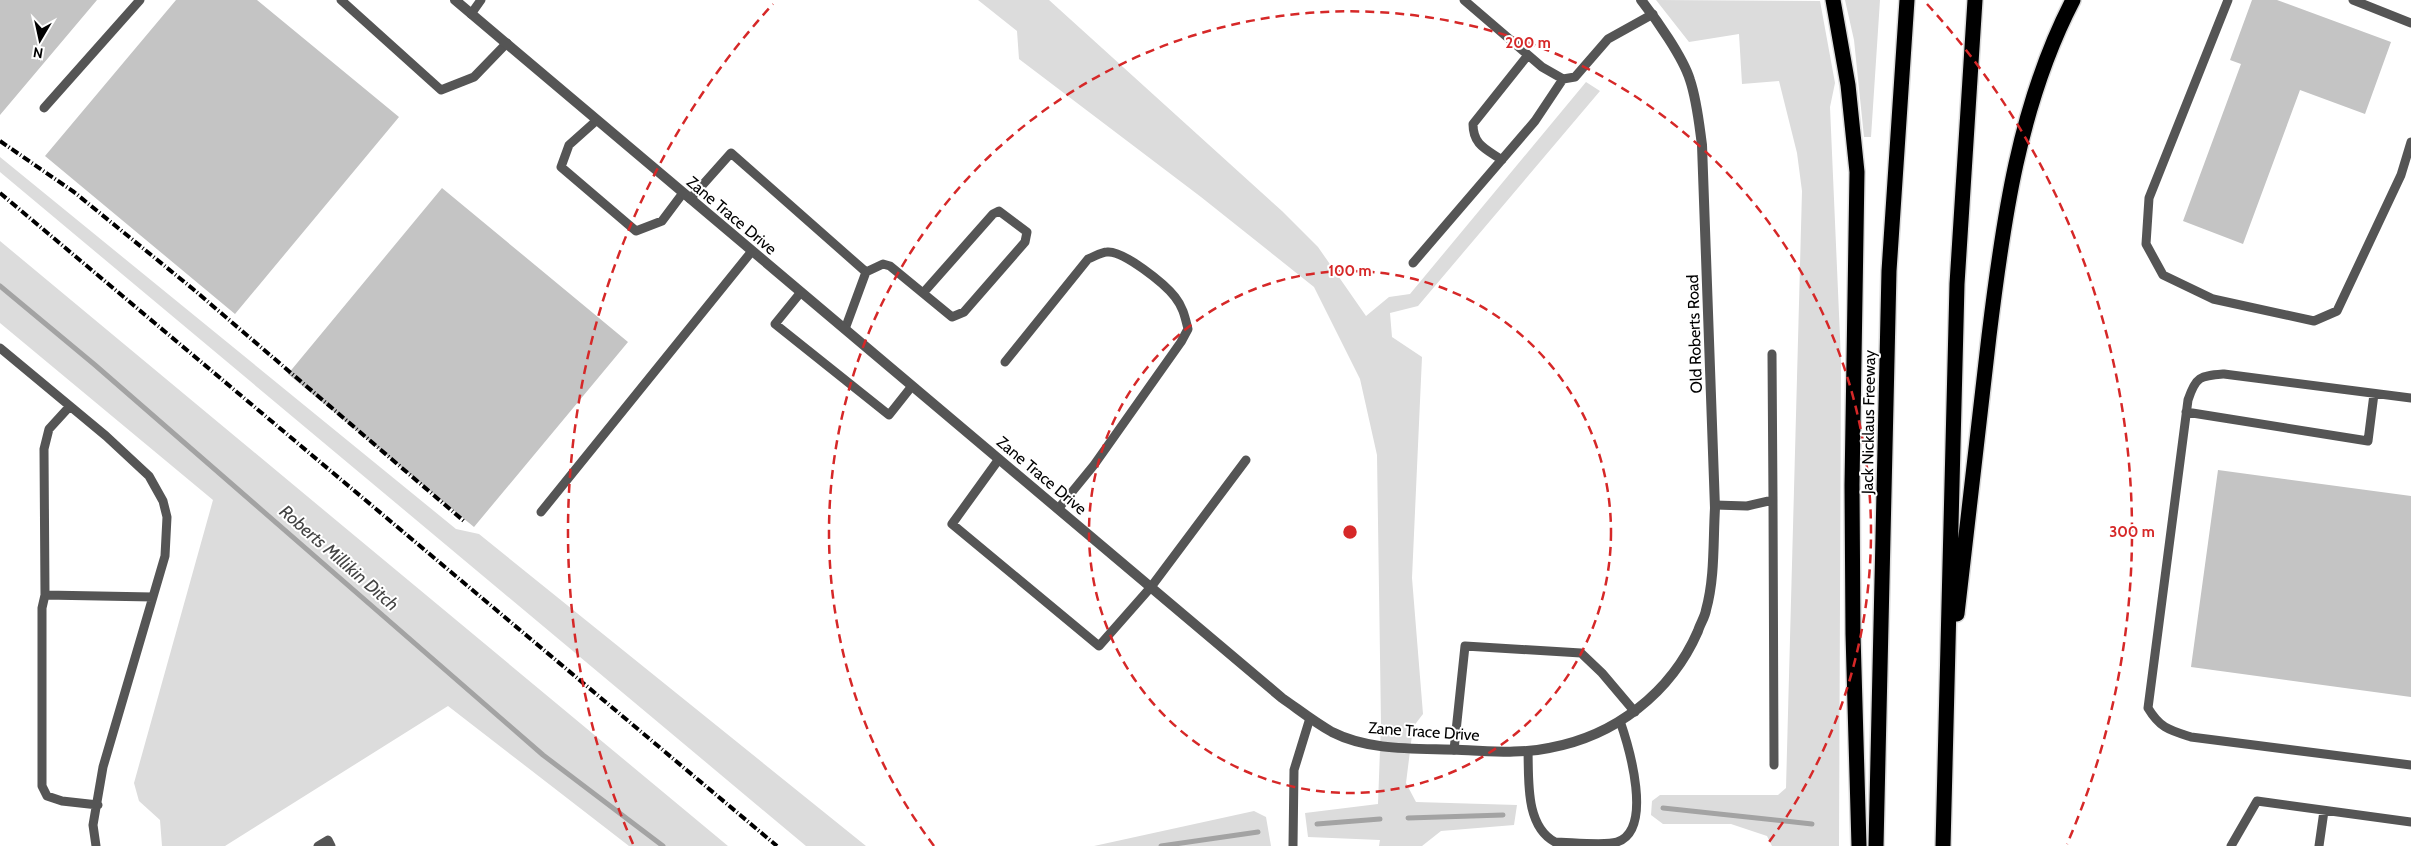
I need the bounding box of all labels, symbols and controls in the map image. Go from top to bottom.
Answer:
north arrow [15,15,65,65]
text: 200 m [1505,34,1551,52]
text: N [32,43,44,63]
street label: Zane Trace Drive [683,172,781,259]
text: 100 m [1328,262,1372,280]
street label: Old Roberts Road [1683,274,1706,394]
street label: Jack Nicklaus Freeway [1858,350,1879,495]
street label: Zane Trace Drive [993,432,1091,519]
water label: Roberts Millikin Ditch [275,500,403,616]
centre of rings [1341,523,1359,541]
text: 300 m [2109,523,2155,541]
street label: Zane Trace Drive [1368,718,1480,745]

